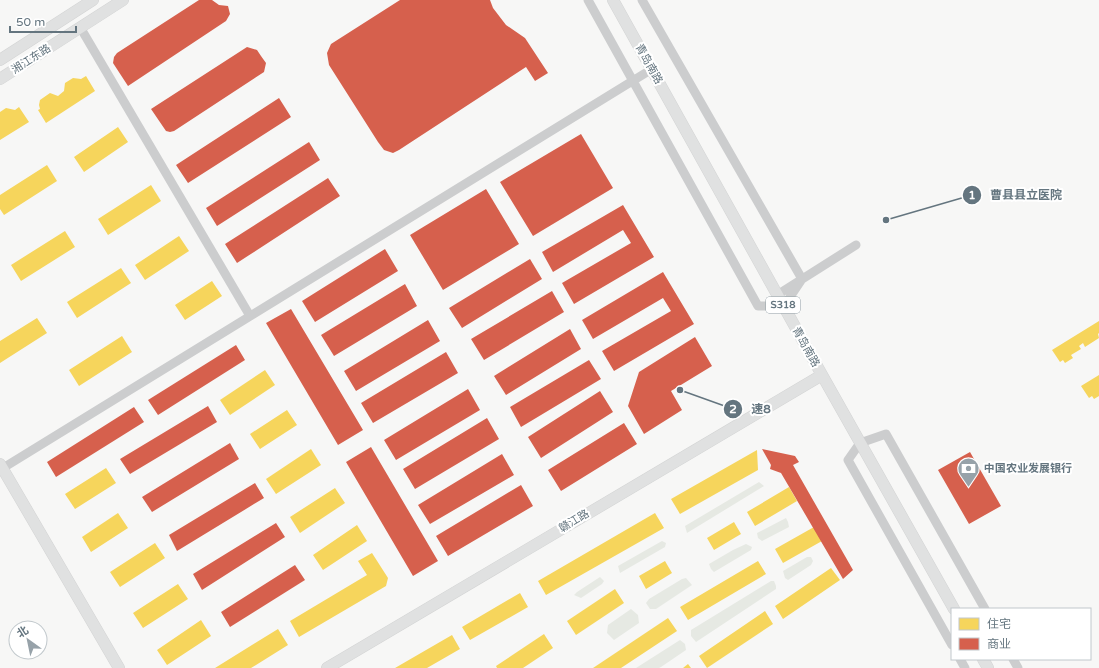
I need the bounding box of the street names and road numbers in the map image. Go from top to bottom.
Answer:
street label: 湘江东路 [9,42,53,76]
street label: 青岛南路 [633,42,665,86]
road number: S318 [766,297,800,313]
street label: 青岛南路 [790,325,822,369]
street label: 赣江路 [557,507,591,535]

